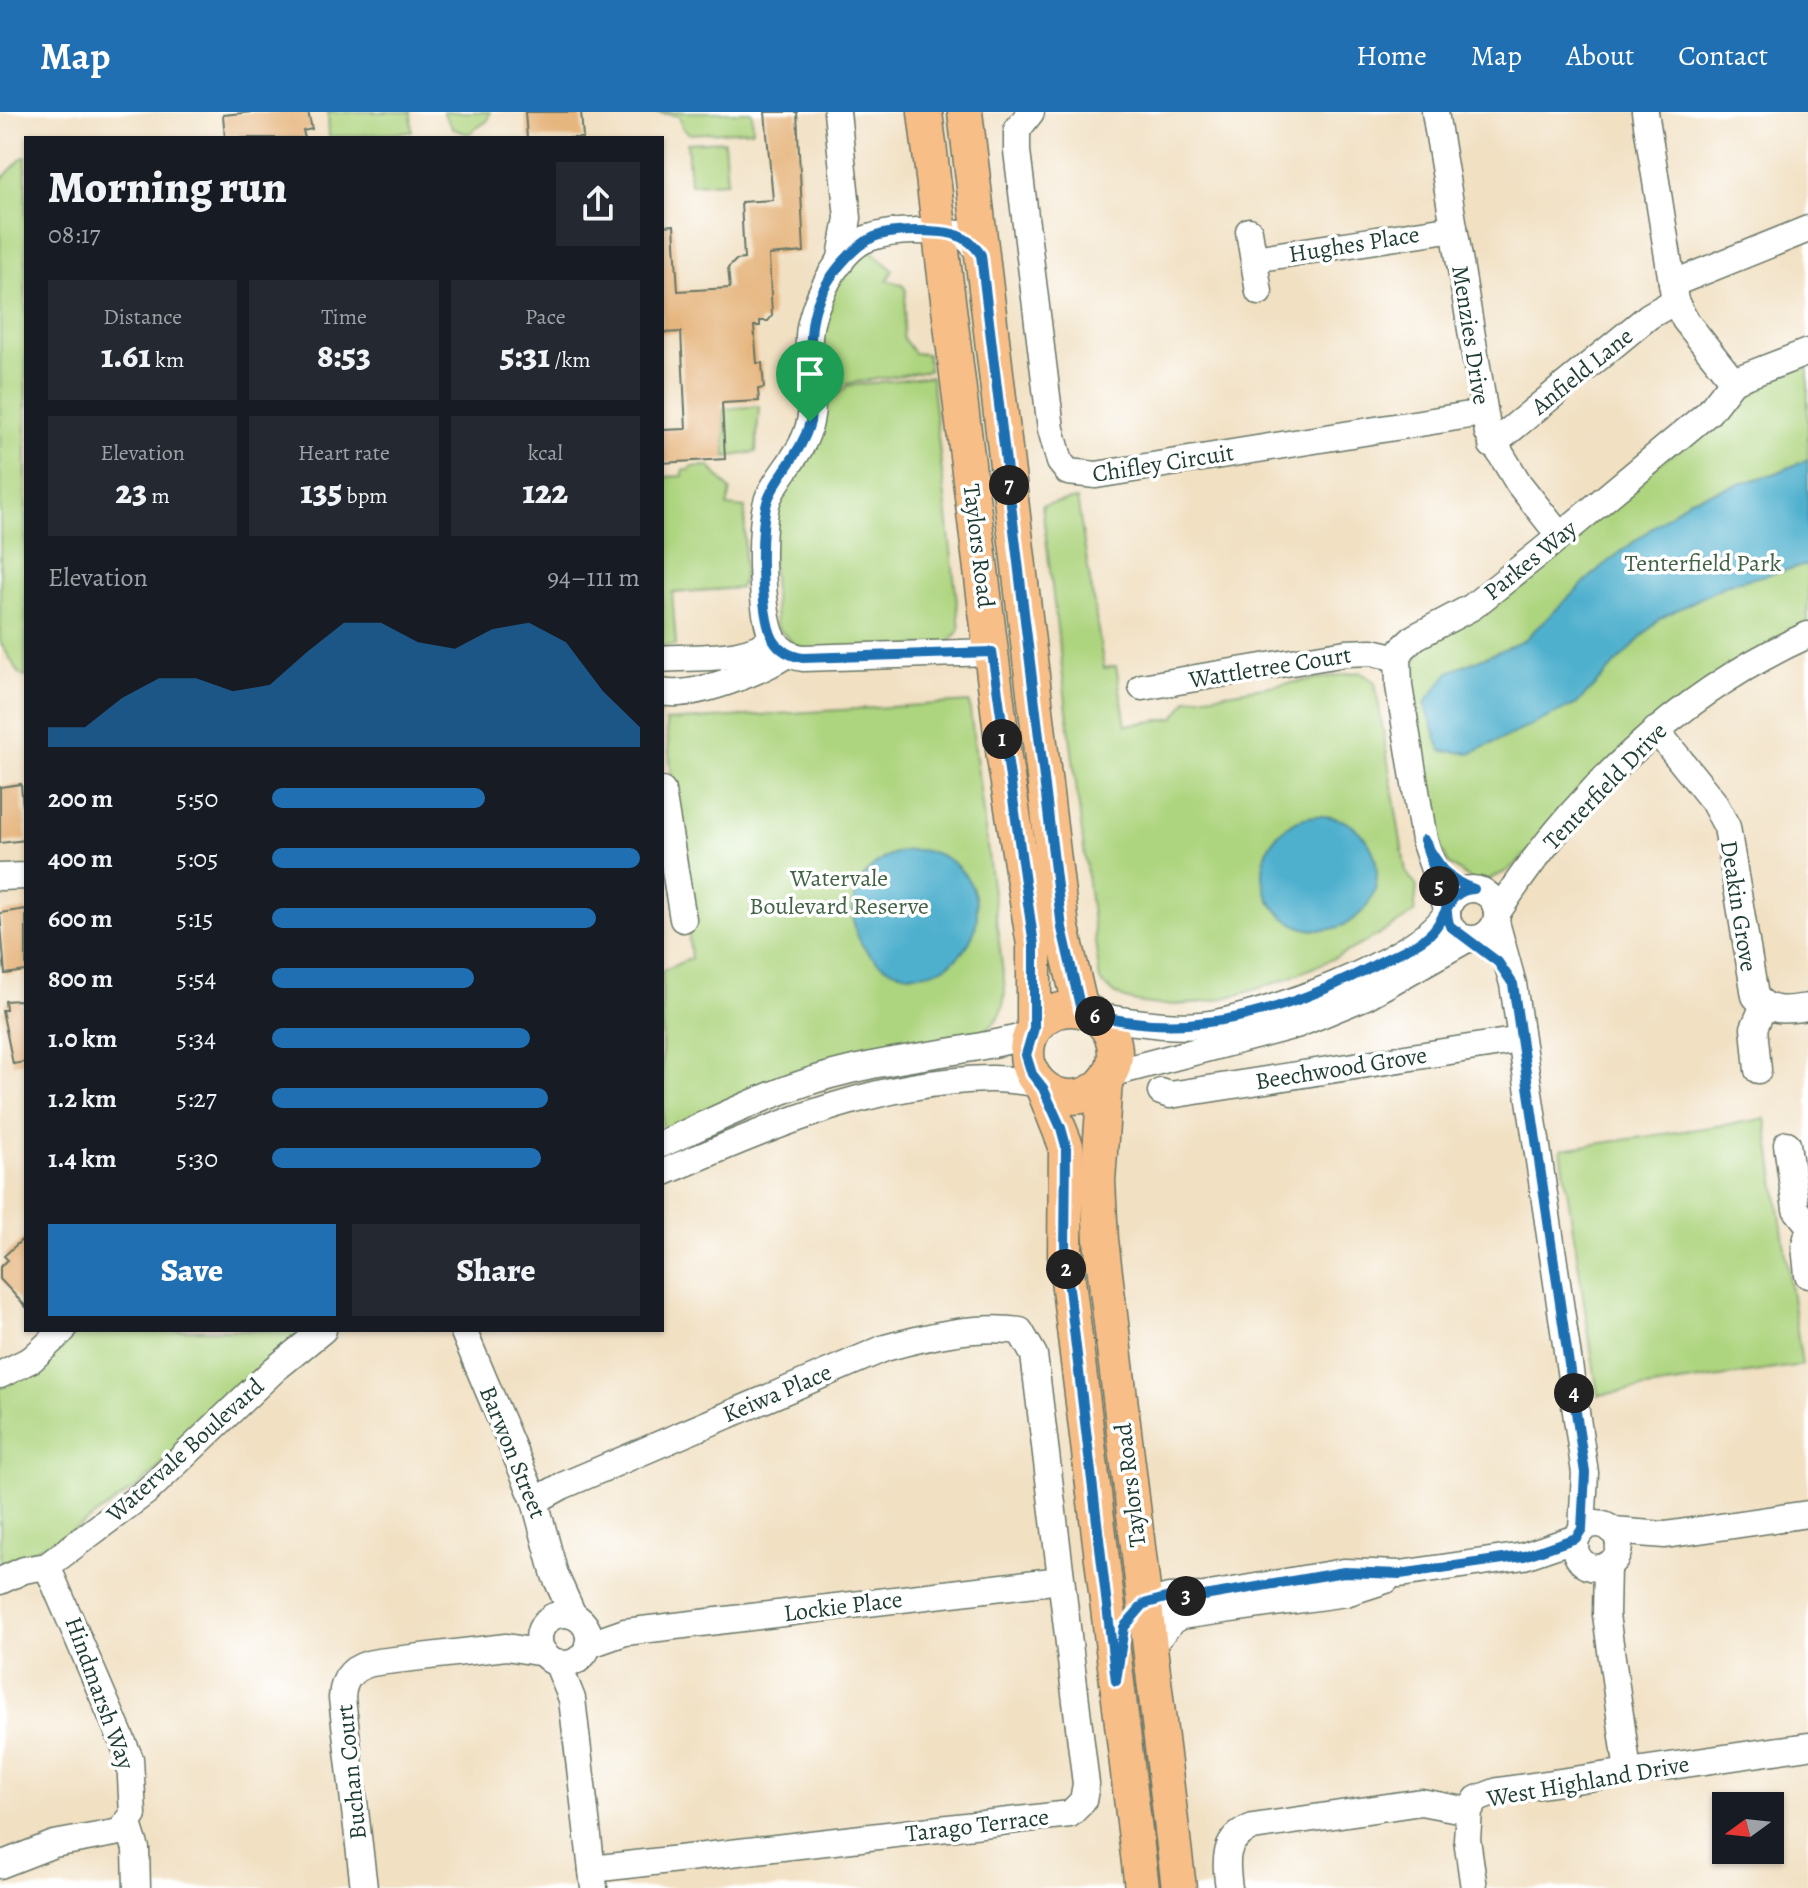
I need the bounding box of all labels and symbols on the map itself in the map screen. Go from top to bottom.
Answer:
street label: Hughes Place [1286,218,1422,270]
street label: Menzies Drive [1444,263,1498,407]
street label: Anfield Lane [1524,320,1640,423]
pin [776,340,844,422]
street label: Chifley Circuit [1090,436,1236,490]
pin: 7 [989,465,1029,505]
street label: Taylors Road [956,482,1002,610]
street label: Parkes Way [1477,512,1584,608]
park label: Tenterfield Park [1625,547,1781,579]
street label: Wattletree Court [1186,638,1353,696]
street label: Tenterfield Drive [1536,715,1674,857]
pin: 1 [982,719,1022,759]
street label: Deakin Grove [1713,838,1765,974]
park label: Watervale Boulevard Reserve [749,862,929,922]
pin: 5 [1419,866,1459,906]
pin: 6 [1075,996,1115,1036]
street label: Beechwood Grove [1253,1039,1429,1097]
pin: 2 [1046,1249,1086,1289]
street label: Keiwa Place [718,1356,836,1430]
street label: Watervale Boulevard [99,1371,271,1530]
pin: 4 [1554,1373,1594,1413]
street label: Barwon Street [472,1381,554,1523]
street label: Taylors Road [1107,1421,1153,1549]
pin: 3 [1166,1576,1206,1616]
street label: Lockie Place [782,1583,904,1629]
street label: Hindmarsh Way [58,1612,143,1774]
street label: Buchan Court [328,1703,374,1841]
street label: West Highland Drive [1483,1747,1692,1815]
north arrow [1712,1792,1784,1864]
street label: Tarago Terrace [903,1800,1051,1850]

